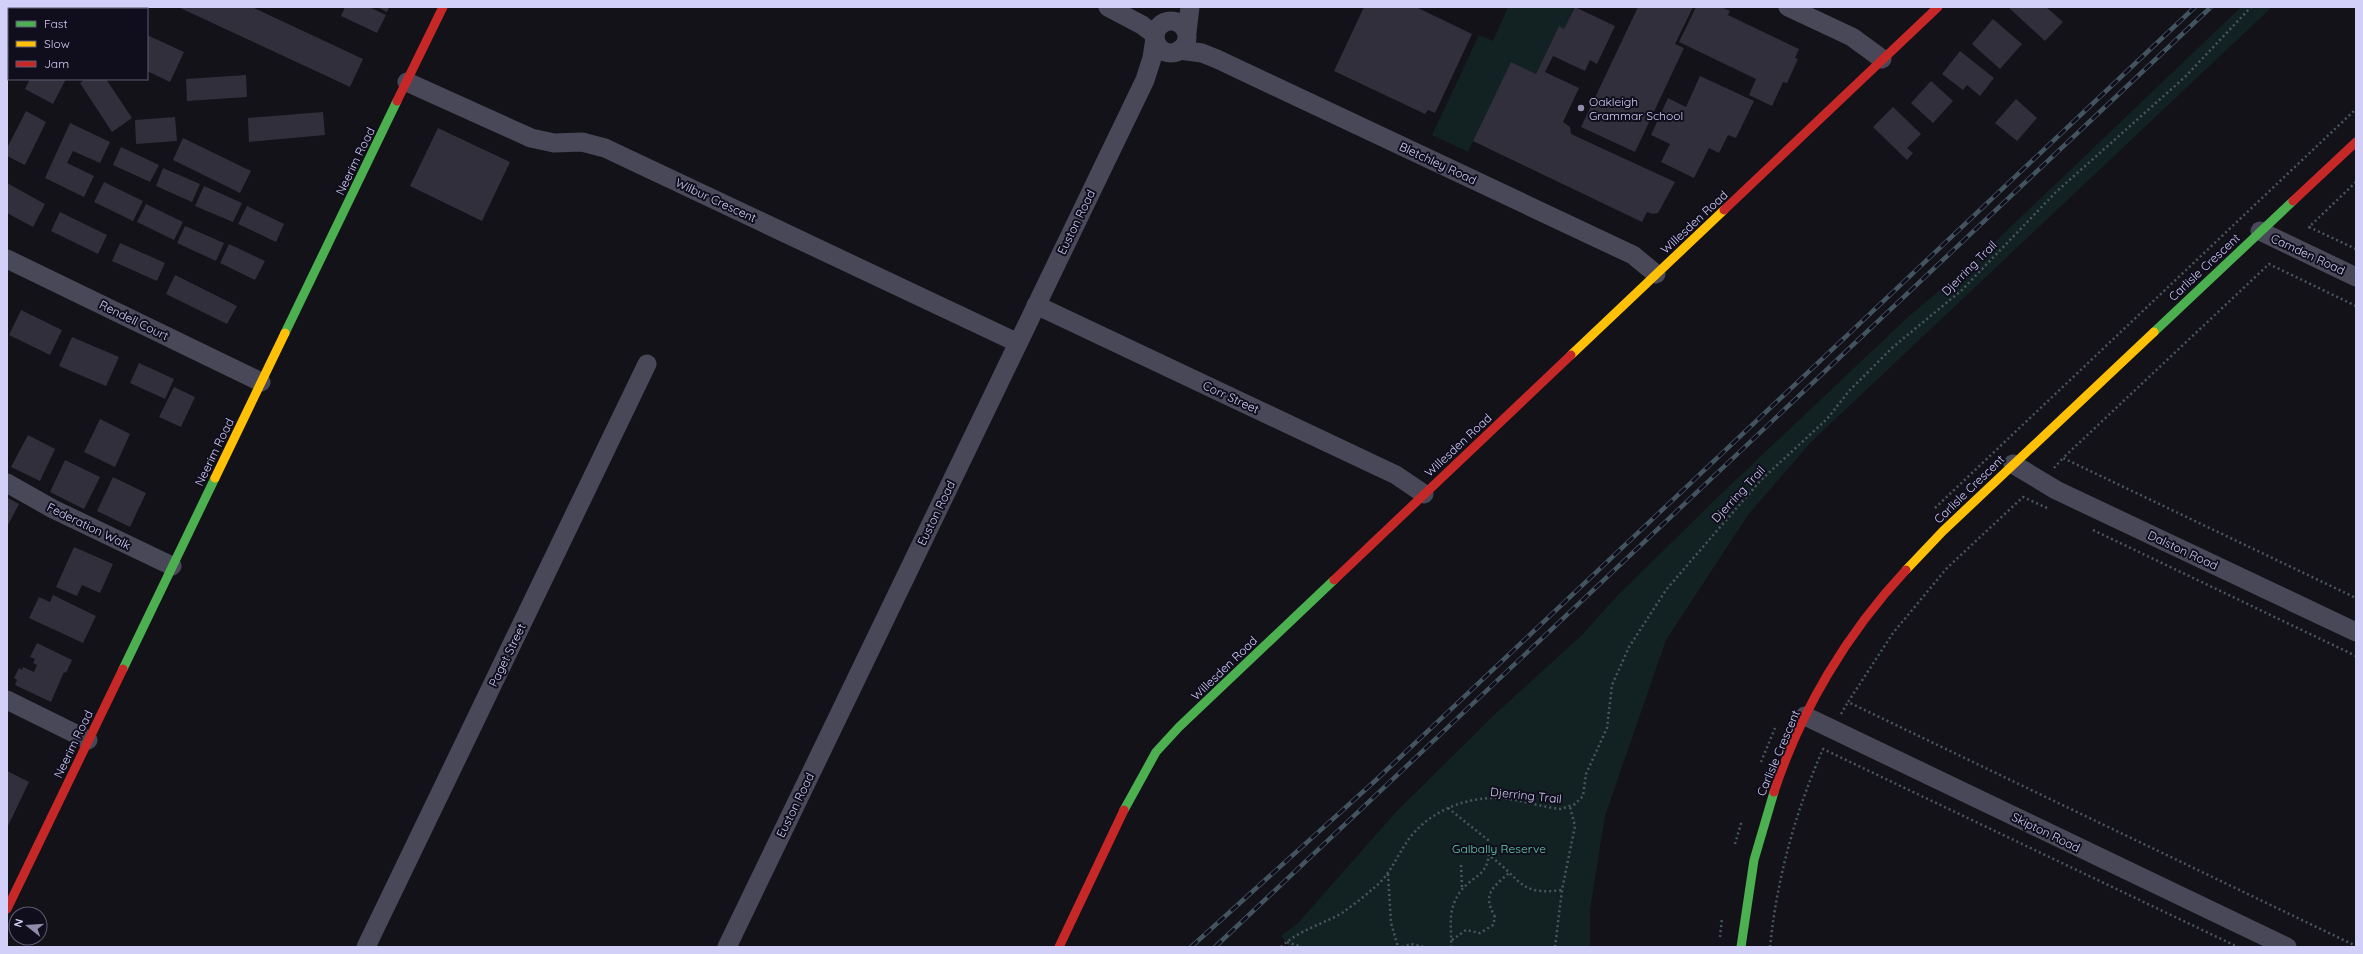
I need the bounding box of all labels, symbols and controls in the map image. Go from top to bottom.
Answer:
legend [8,8,148,80]
text: Fast [44,16,68,31]
text: Slow [44,36,70,51]
text: Jam [44,56,69,71]
place label: Oakleigh Grammar School [1589,94,1683,123]
marker: Oakleigh Grammar School [1576,103,1586,113]
street label: Neerim Road [332,125,378,197]
street label: Bletchley Road [1397,139,1479,187]
street label: Wilbur Crescent [673,175,759,225]
street label: Euston Road [1054,187,1098,257]
street label: Willesden Road [1657,187,1731,257]
street label: Carlisle Crescent [2165,230,2243,304]
street label: Camden Road [2269,230,2347,278]
street label: Djerring Trail [1938,237,2000,299]
street label: Rendell Court [97,297,171,343]
street label: Corr Street [1200,377,1262,417]
street label: Willesden Road [1421,410,1495,480]
street label: Neerim Road [191,416,237,488]
street label: Carlisle Crescent [1931,452,2007,526]
street label: Djerring Trail [1708,463,1768,525]
street label: Euston Road [914,478,958,548]
street label: Federation Walk [45,499,133,553]
street label: Dalston Road [2146,527,2220,573]
street label: Paget Street [485,621,529,689]
street label: Willesden Road [1188,633,1260,703]
street label: Neerim Road [50,708,96,780]
street label: Carlisle Crescent [1753,708,1803,798]
street label: Euston Road [773,770,817,840]
street label: Djerring Trail [1490,784,1562,806]
street label: Skipton Road [2009,809,2083,855]
park label: Galbally Reserve [1452,841,1546,856]
north arrow [8,906,48,946]
text: N [11,917,26,929]

